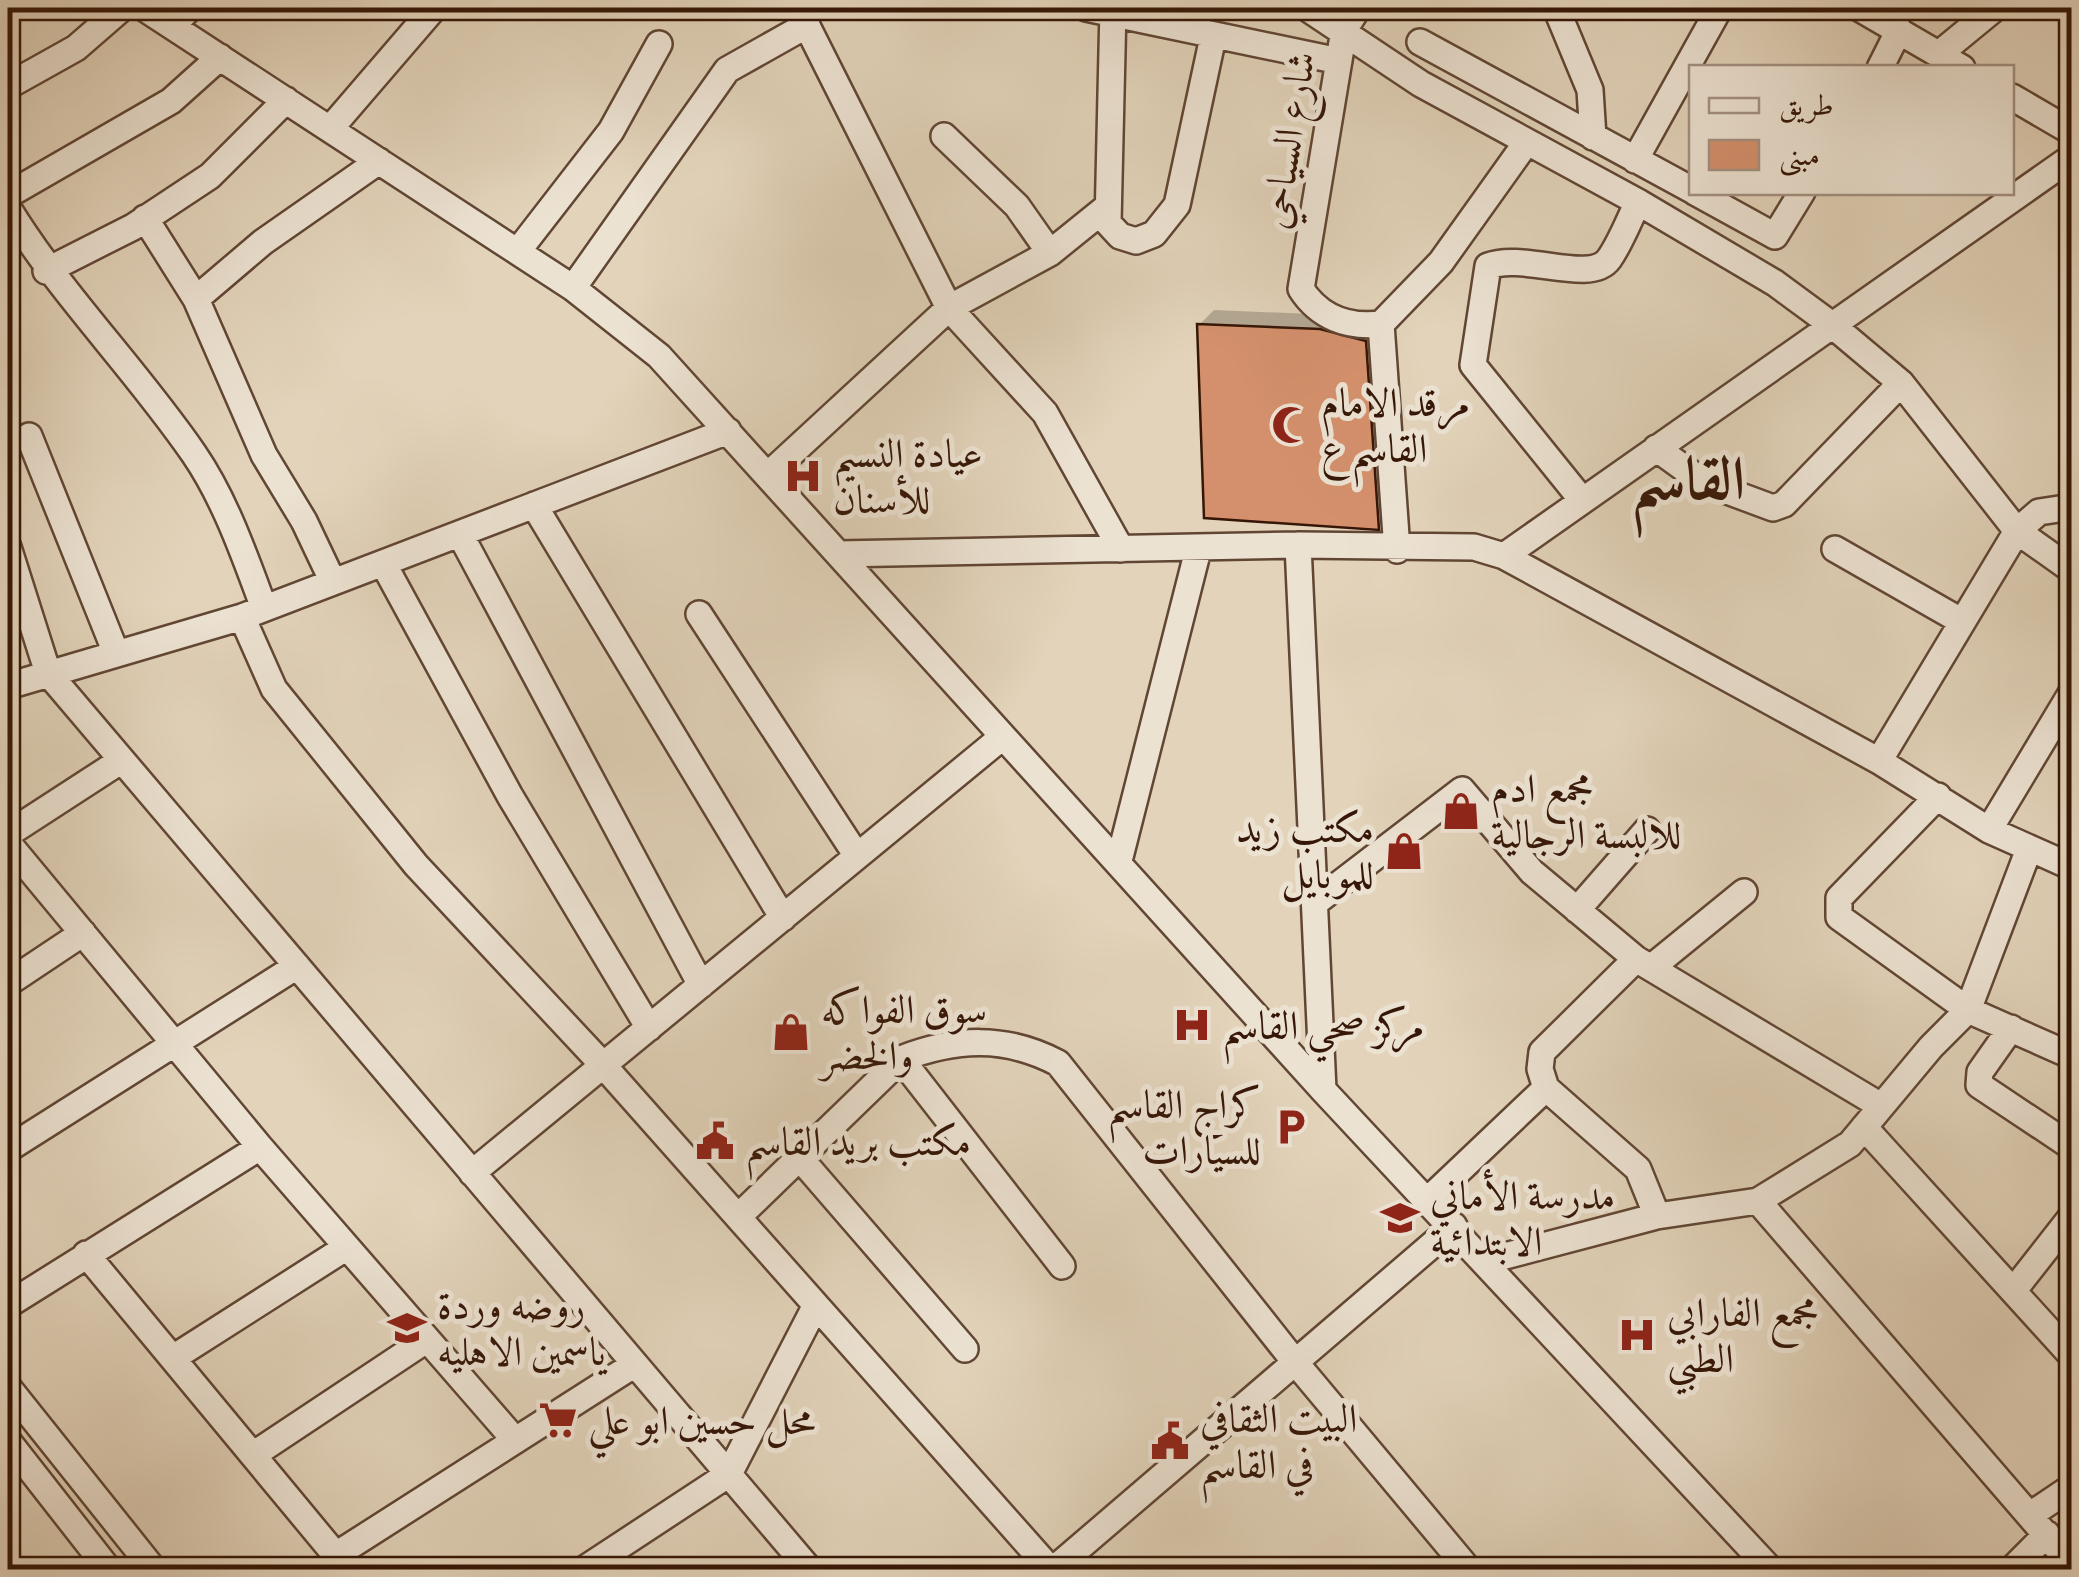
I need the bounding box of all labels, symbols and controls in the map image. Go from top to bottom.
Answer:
street label: شارع السياحي [1250,48,1335,234]
legend [1689,65,2014,195]
text: طريق [1779,87,1834,124]
text: مبنى [1779,137,1820,177]
place label: مرقد الامام القاسم ع [1321,378,1470,488]
mosque icon: مرقد الامام القاسم ع [1270,404,1312,446]
place label: عيادة النسيم للأسنان [833,429,983,524]
district label: القاسم [1631,442,1745,538]
hospital icon: عيادة النسيم للأسنان [782,455,824,497]
place label: مجمع ادم للالبسة الرجالية [1491,764,1682,859]
shop icon: مجمع ادم للالبسة الرجالية [1440,790,1482,832]
place label: مكتب زيد للموبايل [1236,804,1374,903]
shop icon: مكتب زيد للموبايل [1383,830,1425,872]
place label: سوق الفواكه والخضر [817,985,987,1082]
place label: مركز صحي القاسم [1222,1001,1424,1065]
hospital icon: مركز صحي القاسم [1171,1004,1213,1046]
shop icon: سوق الفواكه والخضر [770,1011,812,1053]
place label: كراج القاسم للسيارات [1107,1080,1261,1175]
parking icon: كراج القاسم للسيارات [1270,1106,1312,1148]
place label: مكتب بريد القاسم [745,1117,971,1181]
public building icon: مكتب بريد القاسم [694,1120,736,1162]
place label: مدرسة الأماني الابتدائية [1430,1168,1615,1266]
school or university icon: مدرسة الأماني الابتدائية [1379,1197,1421,1239]
place label: روضه وردة ياسمين الاهليه [437,1281,608,1376]
place label: مجمع الفارابي الطبي [1667,1288,1819,1395]
school or university icon: روضه وردة ياسمين الاهليه [386,1307,428,1349]
hospital icon: مجمع الفارابي الطبي [1616,1314,1658,1356]
place label: البيت الثقافي في القاسم [1200,1394,1357,1504]
place label: محل حسين ابو علي [588,1396,815,1459]
supermarket icon: محل حسين ابو علي [537,1399,579,1441]
public building icon: البيت الثقافي في القاسم [1149,1420,1191,1462]

